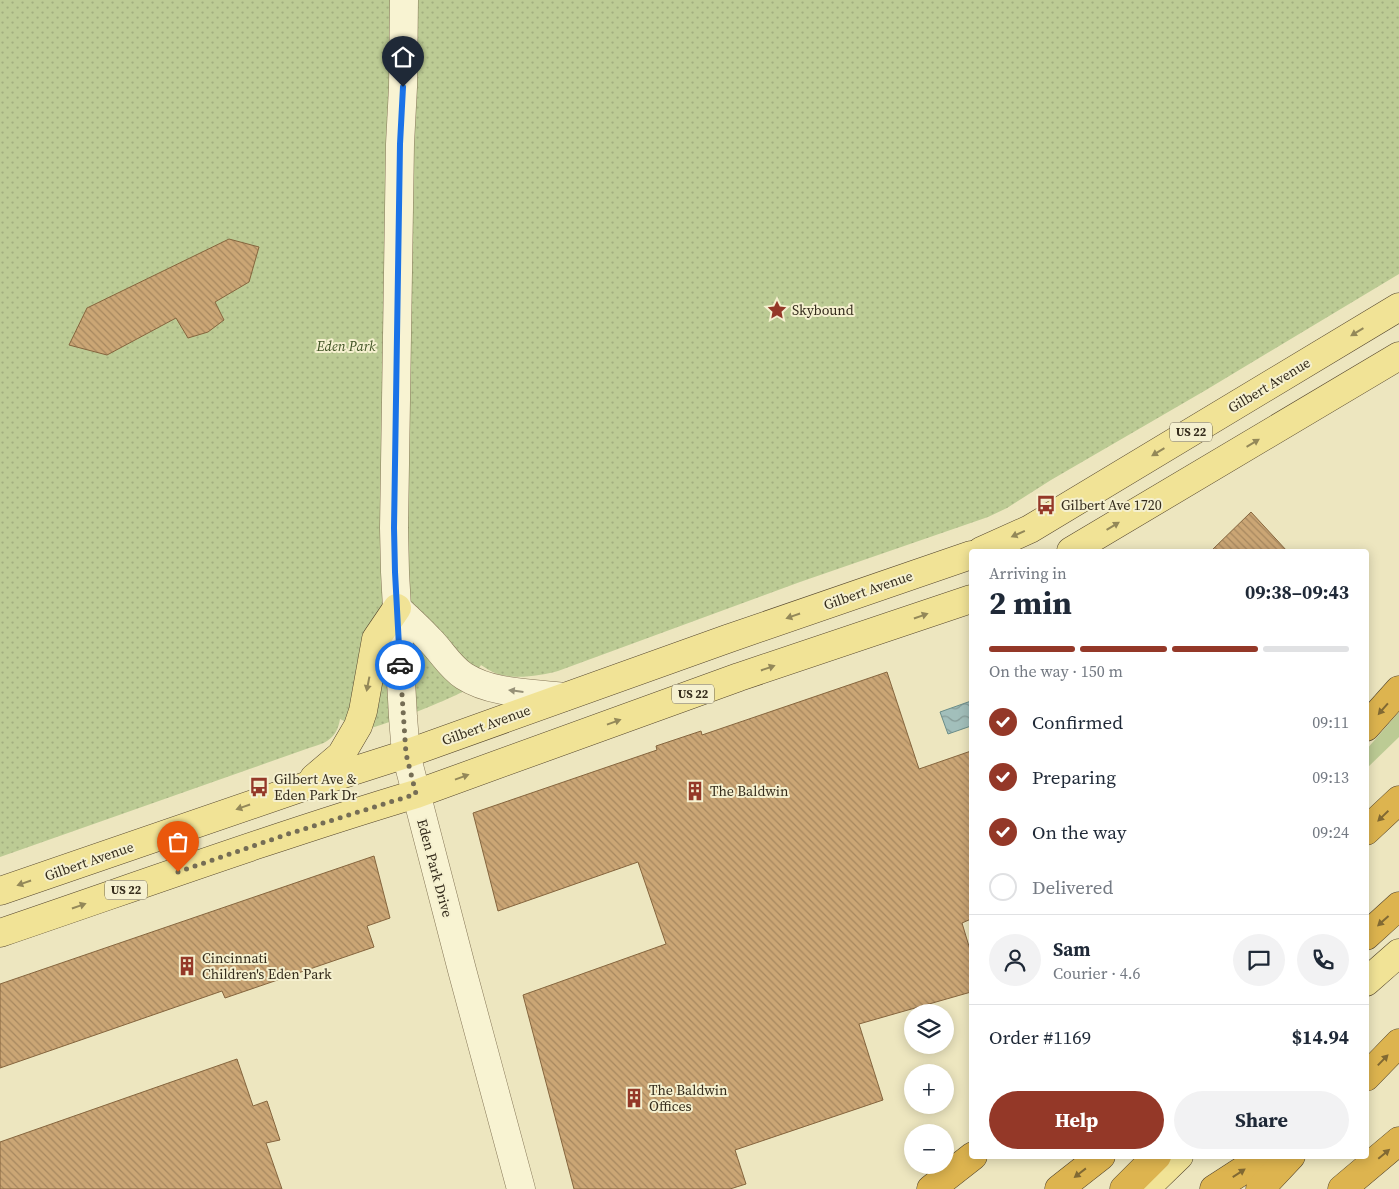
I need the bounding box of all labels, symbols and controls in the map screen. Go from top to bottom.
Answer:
pin [382,36,424,87]
icon: home [389,43,417,71]
place icon: Skybound [766,299,788,321]
place label: Skybound [792,300,854,320]
one-way arrow [1351,328,1364,337]
park label: Eden Park [315,336,376,356]
street label: Gilbert Avenue [1224,352,1314,418]
road number: US 22 [1170,422,1212,442]
one-way arrow [1246,438,1259,447]
one-way arrow [1151,447,1164,456]
bus stop icon: Gilbert Ave 1720 [1035,494,1057,516]
place label: Gilbert Ave 1720 [1061,495,1162,515]
one-way arrow [1107,522,1120,531]
one-way arrow [1011,530,1025,538]
text: Arriving in [989,562,1067,584]
street label: Gilbert Avenue [821,565,915,615]
text: 09:38–09:43 [1245,579,1349,605]
text: 2 min [989,581,1072,625]
one-way arrow [914,612,929,619]
one-way arrow [785,613,800,620]
courier [375,640,425,690]
icon: car [386,651,414,679]
text: On the way · 150 m [989,660,1123,682]
one-way arrow [760,664,775,671]
one-way arrow [363,676,371,692]
road number: US 22 [672,684,714,704]
one-way arrow [507,687,523,695]
street label: Gilbert Avenue [439,700,533,750]
one-way arrow [1377,702,1388,715]
icon: check [989,708,1017,736]
text: Confirmed [1032,709,1123,735]
text: 09:11 [1312,711,1349,733]
one-way arrow [607,718,622,725]
icon: check [989,763,1017,791]
text: Preparing [1032,764,1116,790]
text: 09:13 [1312,766,1349,788]
place label: Gilbert Ave & Eden Park Dr [274,769,357,805]
one-way arrow [454,773,469,780]
bus stop icon: Gilbert Ave & Eden Park Dr [248,776,270,798]
building icon: The Baldwin [684,780,706,802]
place label: The Baldwin [710,781,789,801]
one-way arrow [236,804,251,811]
one-way arrow [1377,810,1389,822]
street label: Eden Park Drive [412,817,458,919]
icon: check [989,818,1017,846]
text: On the way [1032,819,1127,845]
pin [157,821,199,872]
text: 09:24 [1312,821,1349,843]
icon: bag [164,828,192,856]
street label: Gilbert Avenue [42,836,136,886]
text: Delivered [1032,874,1113,900]
one-way arrow [16,880,31,888]
road number: US 22 [105,880,147,900]
one-way arrow [72,902,87,910]
one-way arrow [1377,915,1389,927]
button: person [989,934,1041,986]
button: chat [1233,934,1285,986]
button: phone [1297,934,1349,986]
text: Sam [1053,936,1091,962]
place label: Cincinnati Children's Eden Park [202,948,332,984]
building icon: Cincinnati Children's Eden Park [176,955,198,977]
text: Courier · 4.6 [1053,962,1141,984]
map controls [904,1004,954,1174]
button: layers [904,1004,954,1054]
text: Order #1169 [989,1024,1091,1050]
text: $14.94 [1292,1024,1349,1050]
one-way arrow [1377,1054,1389,1066]
button: + [904,1064,954,1114]
place label: The Baldwin Offices [649,1080,728,1116]
building icon: The Baldwin Offices [623,1087,645,1109]
button: Help [989,1091,1164,1149]
button: Share [1174,1091,1349,1149]
button: − [904,1124,954,1174]
one-way arrow [1378,1149,1390,1160]
one-way arrow [1074,1167,1087,1178]
one-way arrow [1233,1168,1246,1177]

